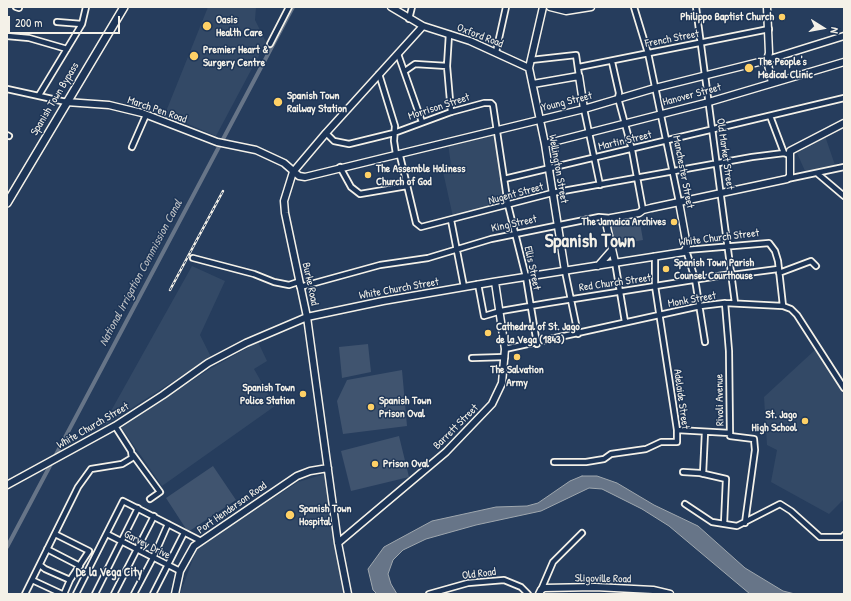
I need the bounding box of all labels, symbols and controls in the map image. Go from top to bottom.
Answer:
scale bar [10,8,122,34]
north arrow [803,8,843,48]
place label: Philippo Baptist Church [680,10,774,24]
marker: Philippo Baptist Church [777,12,787,22]
place label: Oasis Health Care [216,13,263,39]
text: 200 m [15,14,42,31]
marker: Oasis Health Care [201,20,213,32]
street label: Oxford Road [455,21,505,51]
text: N [827,26,842,34]
street label: French Street [644,27,700,51]
place label: Premier Heart & Surgery Centre [203,43,268,69]
marker: Premier Heart & Surgery Centre [188,50,200,62]
place label: The People's Medical Clinic [758,55,813,81]
street label: Spanish Town Bypass [28,60,82,138]
marker: The People's Medical Clinic [743,62,755,74]
street label: Hanover Street [661,81,723,109]
place label: Spanish Town Railway Station [287,89,347,115]
street label: Young Street [540,89,594,115]
street label: Morrison Street [407,91,471,123]
street label: March Pen Road [126,94,188,126]
marker: Spanish Town Railway Station [272,96,284,108]
street label: Old Market Street [713,118,737,190]
street label: Martin Street [597,128,653,154]
street label: Wellington Street [545,134,571,204]
street label: Manchester Street [669,134,697,210]
place label: The Assemble Holiness Church of God [376,162,466,188]
marker: The Assemble Holiness Church of God [363,170,373,180]
street label: Nugent Street [487,180,545,208]
water label: National Irrigation Commission Canal [96,197,186,349]
street label: King Street [490,213,538,235]
place label: The Jamaica Archives [582,215,666,229]
marker: The Jamaica Archives [669,217,679,227]
street label: White Church Street [678,227,760,249]
district label: Spanish Town [545,231,635,253]
street label: Ellis Street [521,245,543,291]
place label: Spanish Town Parish Counsel Courthouse [674,256,754,282]
street label: Burke Road [299,261,321,307]
marker: Spanish Town Parish Counsel Courthouse [661,264,671,274]
street label: Red Church Street [578,271,652,295]
street label: White Church Street [358,275,440,303]
street label: Monk Street [667,289,717,311]
place label: Cathedral of St. Jago de la Vega (1843) [496,320,580,346]
marker: Cathedral of St. Jago de la Vega (1843) [483,328,493,338]
marker: The Salvation Army [512,352,522,362]
place label: The Salvation Army [490,363,544,389]
street label: Adelaide Street [670,368,692,430]
street label: Rivoli Avenue [713,374,727,426]
place label: Spanish Town Police Station [240,381,295,407]
marker: Spanish Town Police Station [298,389,308,399]
place label: Spanish Town Prison Oval [379,394,432,420]
street label: White Church Street [55,400,131,452]
marker: Spanish Town Prison Oval [366,402,376,412]
street label: Barrett Street [431,402,481,452]
place label: St. Jago High School [752,408,797,434]
marker: St. Jago High School [800,416,810,426]
place label: Prison Oval [383,457,429,471]
marker: Prison Oval [370,459,380,469]
street label: Port Henderson Road [195,479,269,537]
place label: Spanish Town Hospital [299,502,352,528]
marker: Spanish Town Hospital [284,509,296,521]
street label: Garvey Drive [122,528,172,562]
street label: Old Road [461,565,497,583]
district label: De la Vega City [76,566,142,580]
street label: Sligoville Road [575,572,631,586]

